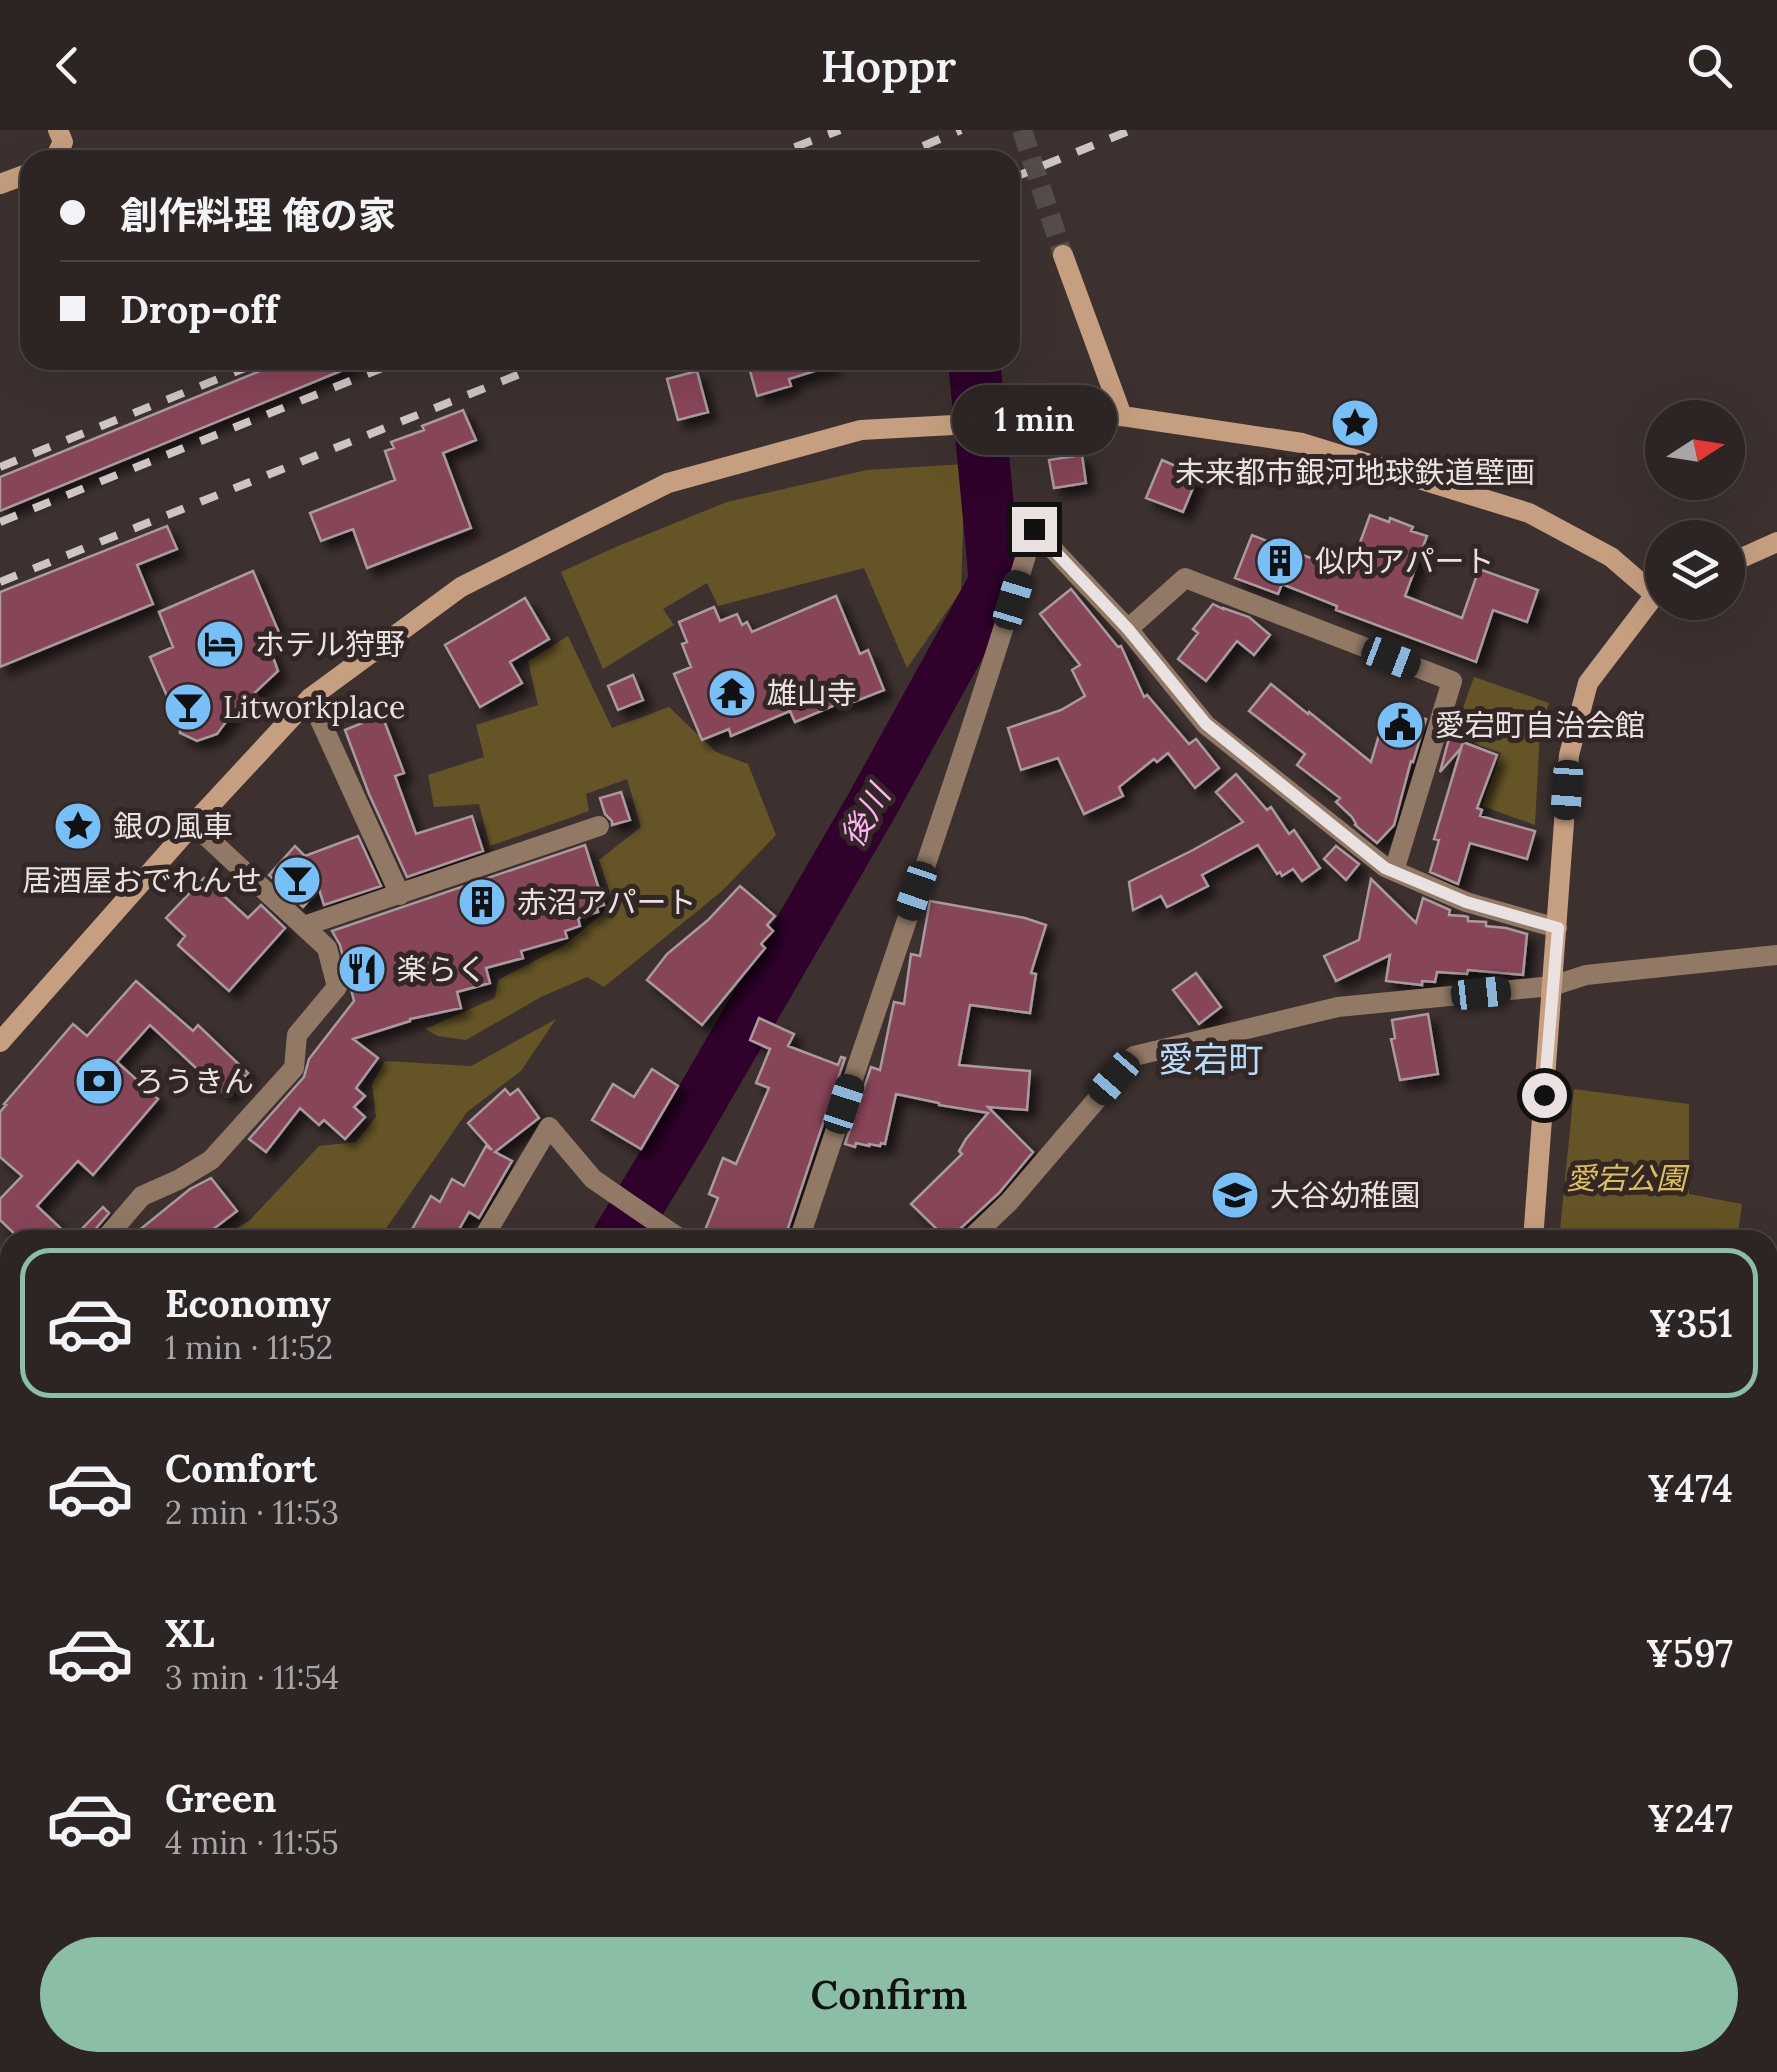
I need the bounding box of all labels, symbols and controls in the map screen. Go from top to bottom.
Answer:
text: Hoppr [821,37,956,94]
icon: back [40,38,95,93]
icon: search [1682,38,1737,93]
text: 創作料理 俺の家 [120,191,396,239]
text: Drop-off [120,285,278,333]
callout: 1 min [952,384,1116,454]
place icon: 未来都市銀河地球鉄道壁画 [1329,397,1381,449]
text: 1 min [994,399,1075,440]
north arrow [1645,400,1745,500]
map controls [1645,400,1745,620]
place label: 未来都市銀河地球鉄道壁画 [1175,453,1535,491]
route end [1012,507,1057,552]
button: layers [1645,520,1745,620]
building icon: 似内アパート [1254,535,1306,587]
place label: 似内アパート [1315,542,1494,580]
car [990,567,1036,633]
hotel icon: ホテル狩野 [194,618,246,670]
place label: ホテル狩野 [255,625,405,663]
car [1358,633,1424,683]
temple icon: 雄山寺 [706,667,758,719]
place label: 雄山寺 [767,674,857,712]
bar icon: Litworkplace [162,681,214,733]
place label: Litworkplace [223,688,405,726]
public building icon: 愛宕町自治会館 [1374,699,1426,751]
place label: 愛宕町自治会館 [1435,706,1645,744]
car [1550,759,1584,821]
water label: 後川 [831,775,900,854]
place icon: 銀の風車 [52,800,104,852]
place label: 銀の風車 [113,807,233,845]
bar icon: 居酒屋おでれんせ [271,854,323,906]
car [892,858,940,924]
place label: 居酒屋おでれんせ [22,861,262,899]
building icon: 赤沼アパート [456,876,508,928]
place label: 赤沼アパート [517,883,696,921]
restaurant icon: 楽らく [336,943,388,995]
place label: 楽らく [397,950,487,988]
car [1450,975,1512,1011]
district label: 愛宕町 [1158,1037,1264,1082]
car [1083,1046,1145,1110]
bank icon: ろうきん [73,1055,125,1107]
place label: ろうきん [134,1062,254,1100]
car [820,1071,868,1137]
route start [1522,1073,1567,1118]
park label: 愛宕公園 [1566,1159,1690,1197]
school or university icon: 大谷幼稚園 [1209,1169,1261,1221]
place label: 大谷幼稚園 [1270,1176,1420,1214]
icon: car [45,1278,135,1368]
text: Economy [165,1279,331,1327]
text: ¥351 [1649,1299,1733,1347]
text: 1 min · 11:52 [165,1327,333,1368]
icon: car [45,1443,135,1533]
text: Comfort [165,1444,317,1492]
text: ¥474 [1647,1464,1733,1512]
text: 2 min · 11:53 [165,1492,339,1533]
icon: car [45,1608,135,1698]
text: XL [165,1609,215,1657]
text: ¥597 [1646,1629,1733,1677]
text: 3 min · 11:54 [165,1657,339,1698]
icon: car [45,1773,135,1863]
text: Green [165,1774,277,1822]
text: ¥247 [1647,1794,1733,1842]
text: 4 min · 11:55 [165,1822,339,1863]
button: Confirm [40,1937,1738,2052]

